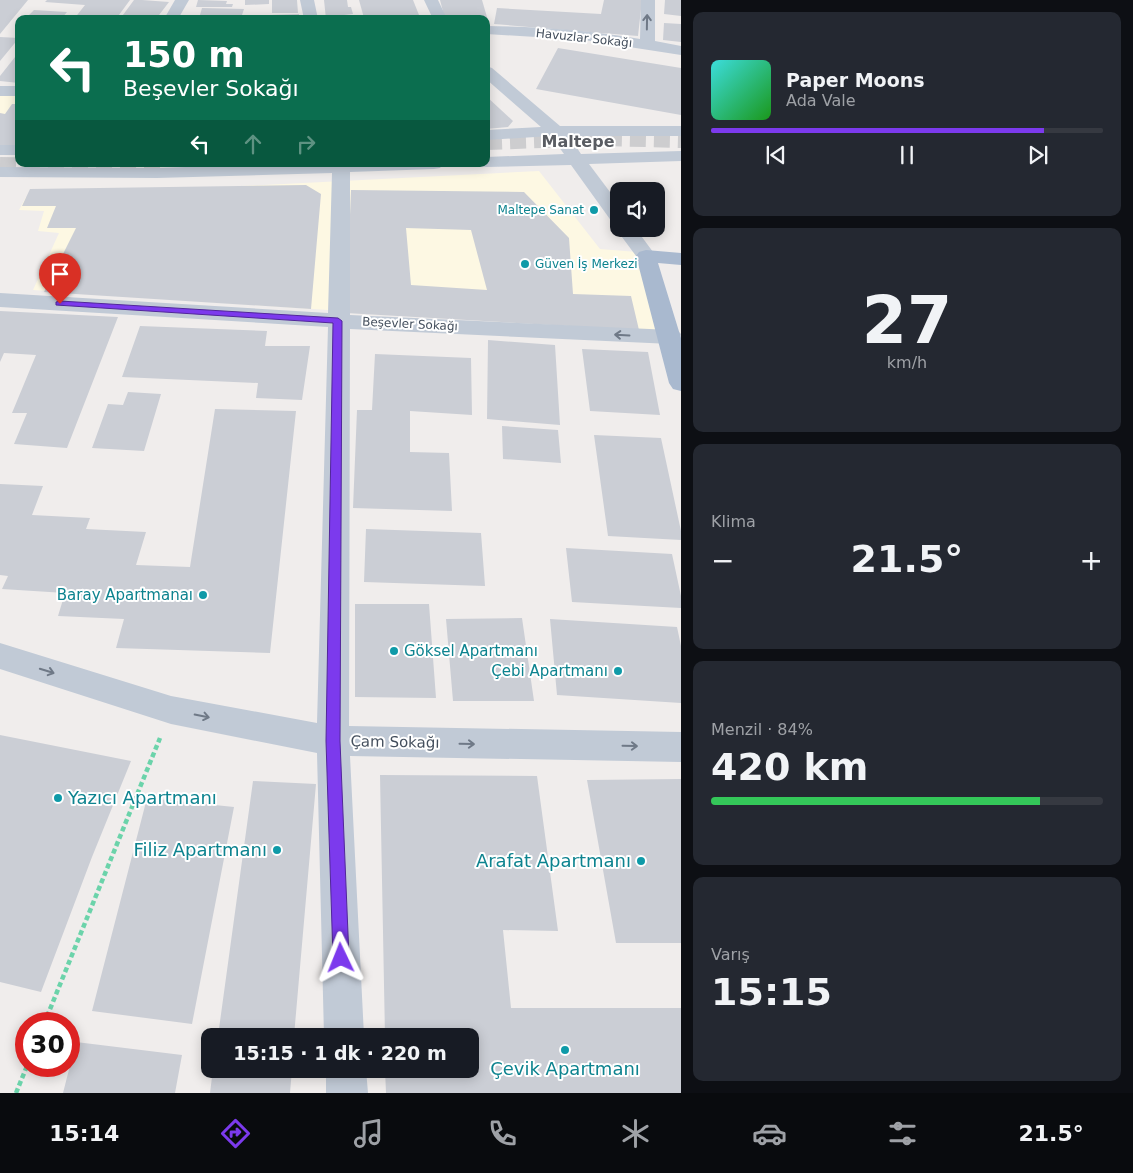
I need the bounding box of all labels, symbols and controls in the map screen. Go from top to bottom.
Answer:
one-way arrow [643,14,652,30]
street label: Havuzlar Sokağı [535,26,633,50]
icon: left [40,35,105,100]
text: 150 m [123,35,245,75]
text: Paper Moons [786,69,925,91]
text: Beşevler Sokağı [123,76,299,101]
text: Ada Vale [786,91,856,110]
icon: left [186,130,214,158]
icon: ahead [239,130,267,158]
icon: right [292,130,320,158]
district label: Maltepe [541,132,615,151]
icon: previous [762,141,790,169]
icon: pause [893,141,921,169]
icon: next [1024,141,1052,169]
map controls [610,182,665,237]
button: sound [610,182,665,237]
place label: Maltepe Sanat [497,203,584,217]
marker: Maltepe Sanat [588,204,600,216]
pin [39,253,81,304]
place label: Güven İş Merkezi [535,256,638,271]
marker: Güven İş Merkezi [519,258,531,270]
icon: arrive [46,260,74,288]
text: 27 [862,283,952,358]
street label: Beşevler Sokağı [362,315,458,333]
one-way arrow [614,330,630,339]
text: km/h [887,353,927,372]
text: Klima [711,512,756,531]
text: 21.5° [851,537,963,581]
text: − [711,544,734,577]
text: + [1080,544,1103,577]
place label: Baray Apartmanaı [57,586,193,604]
marker: Baray Apartmanaı [197,589,209,601]
place label: Göksel Apartmanı [404,642,538,660]
marker: Göksel Apartmanı [388,645,400,657]
place label: Çebi Apartmanı [491,662,608,680]
marker: Çebi Apartmanı [612,665,624,677]
one-way arrow [38,666,54,676]
one-way arrow [194,711,210,721]
text: Menzil · 84% [711,720,813,739]
street label: Çam Sokağı [350,732,440,752]
one-way arrow [459,739,475,748]
one-way arrow [622,741,638,751]
text: 420 km [711,745,868,789]
place label: Yazıcı Apartmanı [67,787,217,808]
marker: Yazıcı Apartmanı [52,792,64,804]
place label: Filiz Apartmanı [134,839,267,860]
marker: Filiz Apartmanı [271,844,283,856]
place label: Arafat Apartmanı [476,850,631,871]
marker: Arafat Apartmanı [635,855,647,867]
position arrow [314,931,366,983]
text: Varış [711,945,750,964]
text: 15:15 [711,970,832,1014]
speed limit sign: 30 [15,1012,80,1077]
text: 15:15 · 1 dk · 220 m [233,1042,447,1064]
marker: Çevik Apartmanı [559,1044,571,1056]
place label: Çevik Apartmanı [490,1058,640,1079]
icon: directions [218,1116,253,1151]
icon: music [351,1116,386,1151]
icon: phone [485,1116,520,1151]
icon: climate [618,1116,653,1151]
icon: car [752,1116,787,1151]
icon: filters [885,1116,920,1151]
text: 15:14 [49,1121,119,1146]
text: 21.5° [1018,1121,1084,1146]

